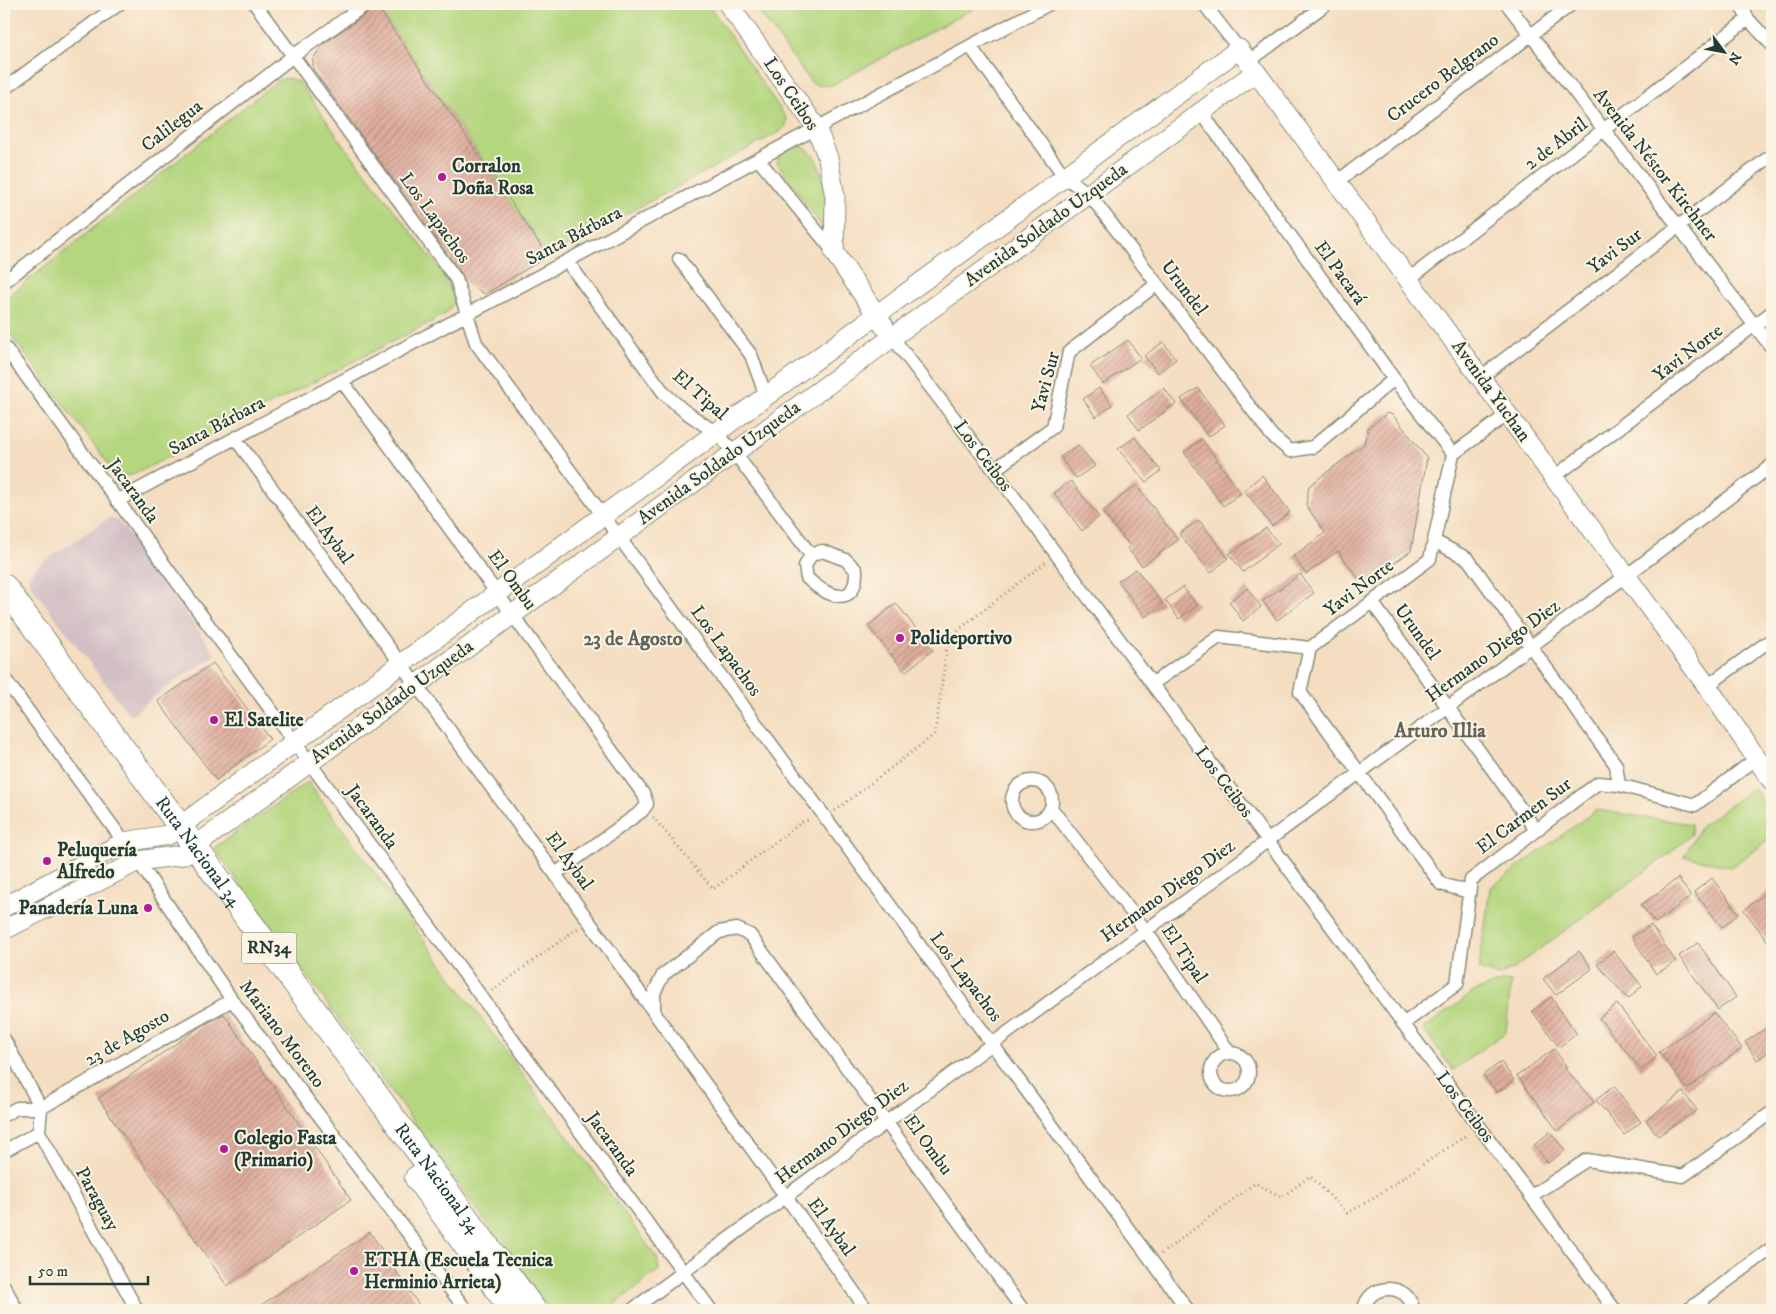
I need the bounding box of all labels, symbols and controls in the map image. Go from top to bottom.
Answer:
street label: Crucero Belgrano [1382,28,1504,128]
north arrow [1698,28,1748,78]
text: N [1723,49,1745,68]
street label: Los Ceibos [758,53,824,135]
street label: Avenida Néstor Kirchner [1588,84,1722,246]
street label: Calilegua [137,95,207,157]
street label: 2 de Abril [1520,113,1592,175]
place label: Corralon Doña Rosa [452,155,535,200]
street label: Avenida Soldado Uzqueda [960,158,1133,293]
street label: Los Lapachos [394,168,476,268]
marker: Corralon Doña Rosa [436,171,448,183]
street label: Santa Bárbara [522,201,626,271]
street label: Yavi Sur [1583,223,1647,279]
street label: El Pacará [1309,236,1371,310]
street label: Urundel [1156,256,1212,320]
street label: Yavi Norte [1649,319,1728,387]
street label: Avenida Yuchan [1446,336,1536,447]
street label: Yavi Sur [1027,349,1065,415]
street label: El Tipal [668,365,733,425]
street label: Santa Bárbara [165,391,269,461]
street label: Avenida Soldado Uzqueda [633,396,806,531]
street label: Los Ceibos [949,416,1017,496]
street label: Jacaranda [101,453,164,528]
street label: El Aybal [300,501,358,569]
street label: El Ombu [482,545,542,615]
street label: Yavi Norte [1320,554,1399,622]
street label: Hermano Diego Diez [1421,594,1565,708]
street label: Urundel [1389,600,1445,665]
street label: Los Lapachos [685,601,767,701]
district label: 23 de Agosto [583,627,683,652]
place label: Polideportivo [910,627,1012,650]
marker: Polideportivo [894,632,906,644]
street label: Avenida Soldado Uzqueda [306,635,479,770]
place label: El Satelite [224,709,304,732]
marker: El Satelite [208,714,220,726]
district label: Arturo Illia [1393,719,1486,744]
street label: Los Ceibos [1190,742,1258,822]
street label: El Carmen Sur [1472,773,1576,859]
street label: Jacaranda [340,779,403,854]
street label: Ruta Nacional 34 [150,792,247,912]
street label: El Aybal [540,827,598,895]
street label: Hermano Diego Diez [1096,834,1240,948]
place label: Peluquería Alfredo [56,839,138,884]
marker: Peluquería Alfredo [41,855,53,867]
place label: Panadería Luna [19,897,139,920]
marker: Panadería Luna [142,902,154,914]
street label: El Tipal [1156,920,1212,988]
street label: Los Lapachos [925,928,1007,1026]
road number: RN34 [242,932,296,964]
street label: Mariano Moreno [234,976,330,1092]
street label: 23 de Agosto [80,1004,174,1072]
street label: Los Ceibos [1431,1067,1499,1147]
street label: Hermano Diego Diez [771,1074,913,1190]
street label: Jacaranda [580,1106,643,1181]
street label: El Ombu [898,1110,958,1180]
street label: Ruta Nacional 34 [389,1118,486,1239]
place label: Colegio Fasta (Primario) [234,1127,337,1172]
marker: Colegio Fasta (Primario) [218,1143,230,1155]
street label: Paraguay [70,1163,124,1236]
street label: El Aybal [802,1193,860,1261]
place label: ETHA (Escuela Tecnica Herminio Arrieta) [364,1249,554,1294]
scale bar [30,1254,148,1286]
text: 50 m [38,1262,68,1281]
marker: ETHA (Escuela Tecnica Herminio Arrieta) [348,1265,360,1277]

